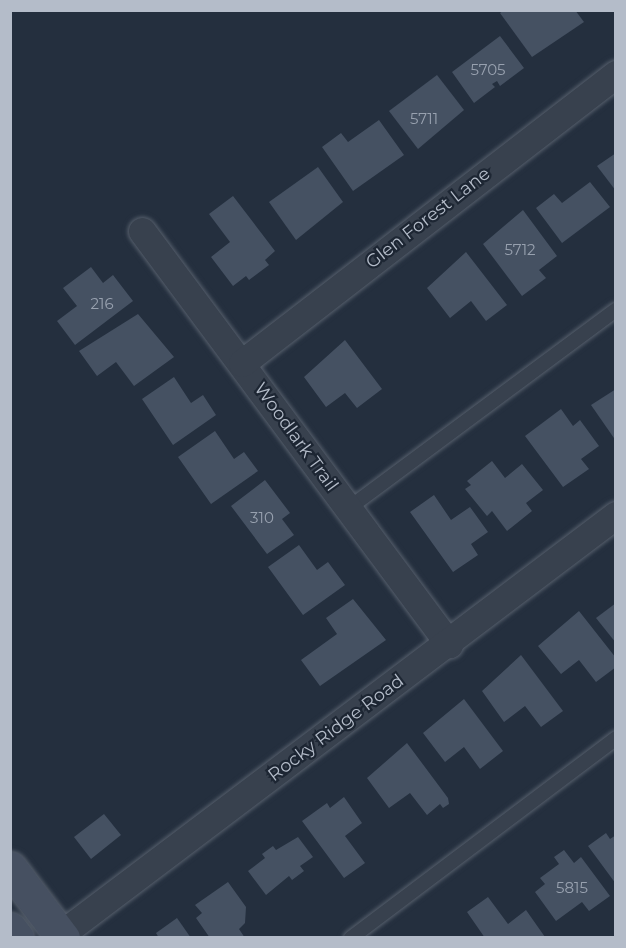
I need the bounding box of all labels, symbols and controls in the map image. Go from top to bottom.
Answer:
house number: 5705 [470,61,506,79]
house number: 5711 [410,110,438,128]
street label: Glen Forest Lane [362,163,494,273]
house number: 5712 [504,241,536,259]
house number: 216 [90,295,114,313]
street label: Woodlark Trail [249,379,343,495]
house number: 310 [250,509,274,527]
street label: Rocky Ridge Road [264,670,408,786]
house number: 5815 [556,879,588,897]

